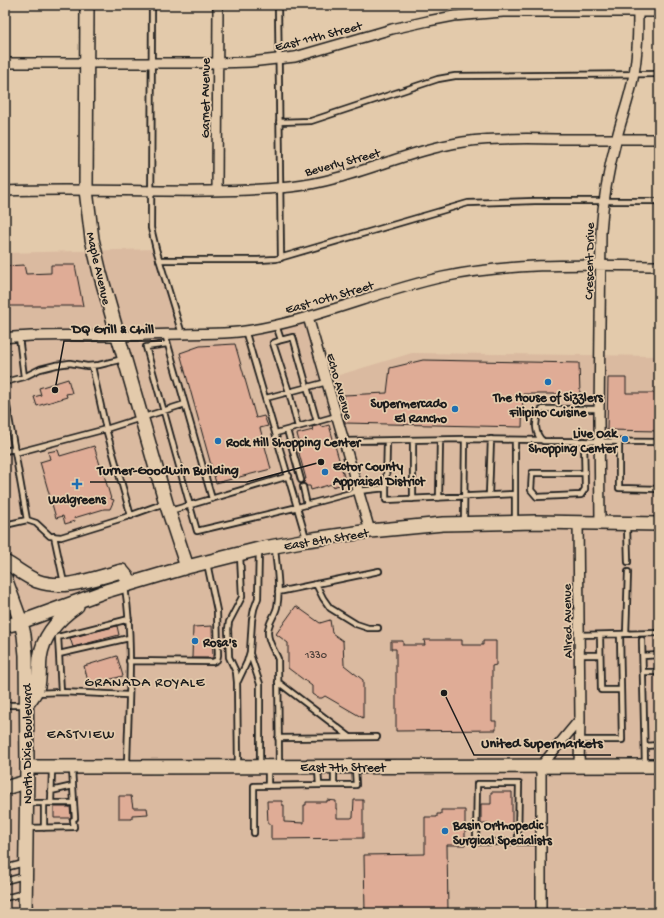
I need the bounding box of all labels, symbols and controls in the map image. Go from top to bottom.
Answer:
street label: East 11th Street [274,19,365,55]
street label: Garnet Avenue [199,58,214,138]
street label: Beverly Street [302,146,384,181]
street label: Crescent Drive [582,222,599,300]
street label: Maple Avenue [82,231,113,307]
street label: East 10th Street [284,278,377,318]
callout: DQ Grill & Chill [64,315,162,341]
text: DQ Grill & Chill [70,322,154,339]
street label: Echo Avenue [322,352,355,422]
marker: The House of Sizzlers Filipino Cuisine [543,377,553,387]
place label: The House of Sizzlers Filipino Cuisine [492,390,604,422]
place label: Supermercado El Rancho [371,397,447,427]
marker: Supermercado El Rancho [450,404,460,414]
place label: Live Oak Shopping Center [528,427,619,458]
marker: Live Oak Shopping Center [620,434,630,444]
marker: Rock Hill Shopping Center [213,436,223,446]
place label: Rock Hill Shopping Center [225,436,362,452]
callout: Turner-Goodwin Building [90,456,247,482]
place label: Ector County Appraisal District [332,460,426,491]
text: Turner-Goodwin Building [96,463,239,480]
marker: Ector County Appraisal District [320,467,330,477]
marker: Walgreens [72,479,82,489]
place label: Walgreens [47,493,107,508]
street label: East 8th Street [283,526,372,555]
street label: Allred Avenue [560,583,577,658]
marker: Rosa's [190,636,200,646]
place label: Rosa's [202,636,238,651]
house number: 1330 [304,650,327,662]
district label: GRANADA ROYALE [85,675,206,692]
street label: North Dixie Boulevard [21,683,36,804]
district label: EASTVIEW [47,727,115,744]
callout: United Supermarkets [474,729,611,755]
text: United Supermarkets [481,736,604,753]
street label: East 7th Street [300,761,387,776]
place label: Basin Orthopedic Surgical Specialists [452,819,553,850]
marker: Basin Orthopedic Surgical Specialists [440,826,450,836]

